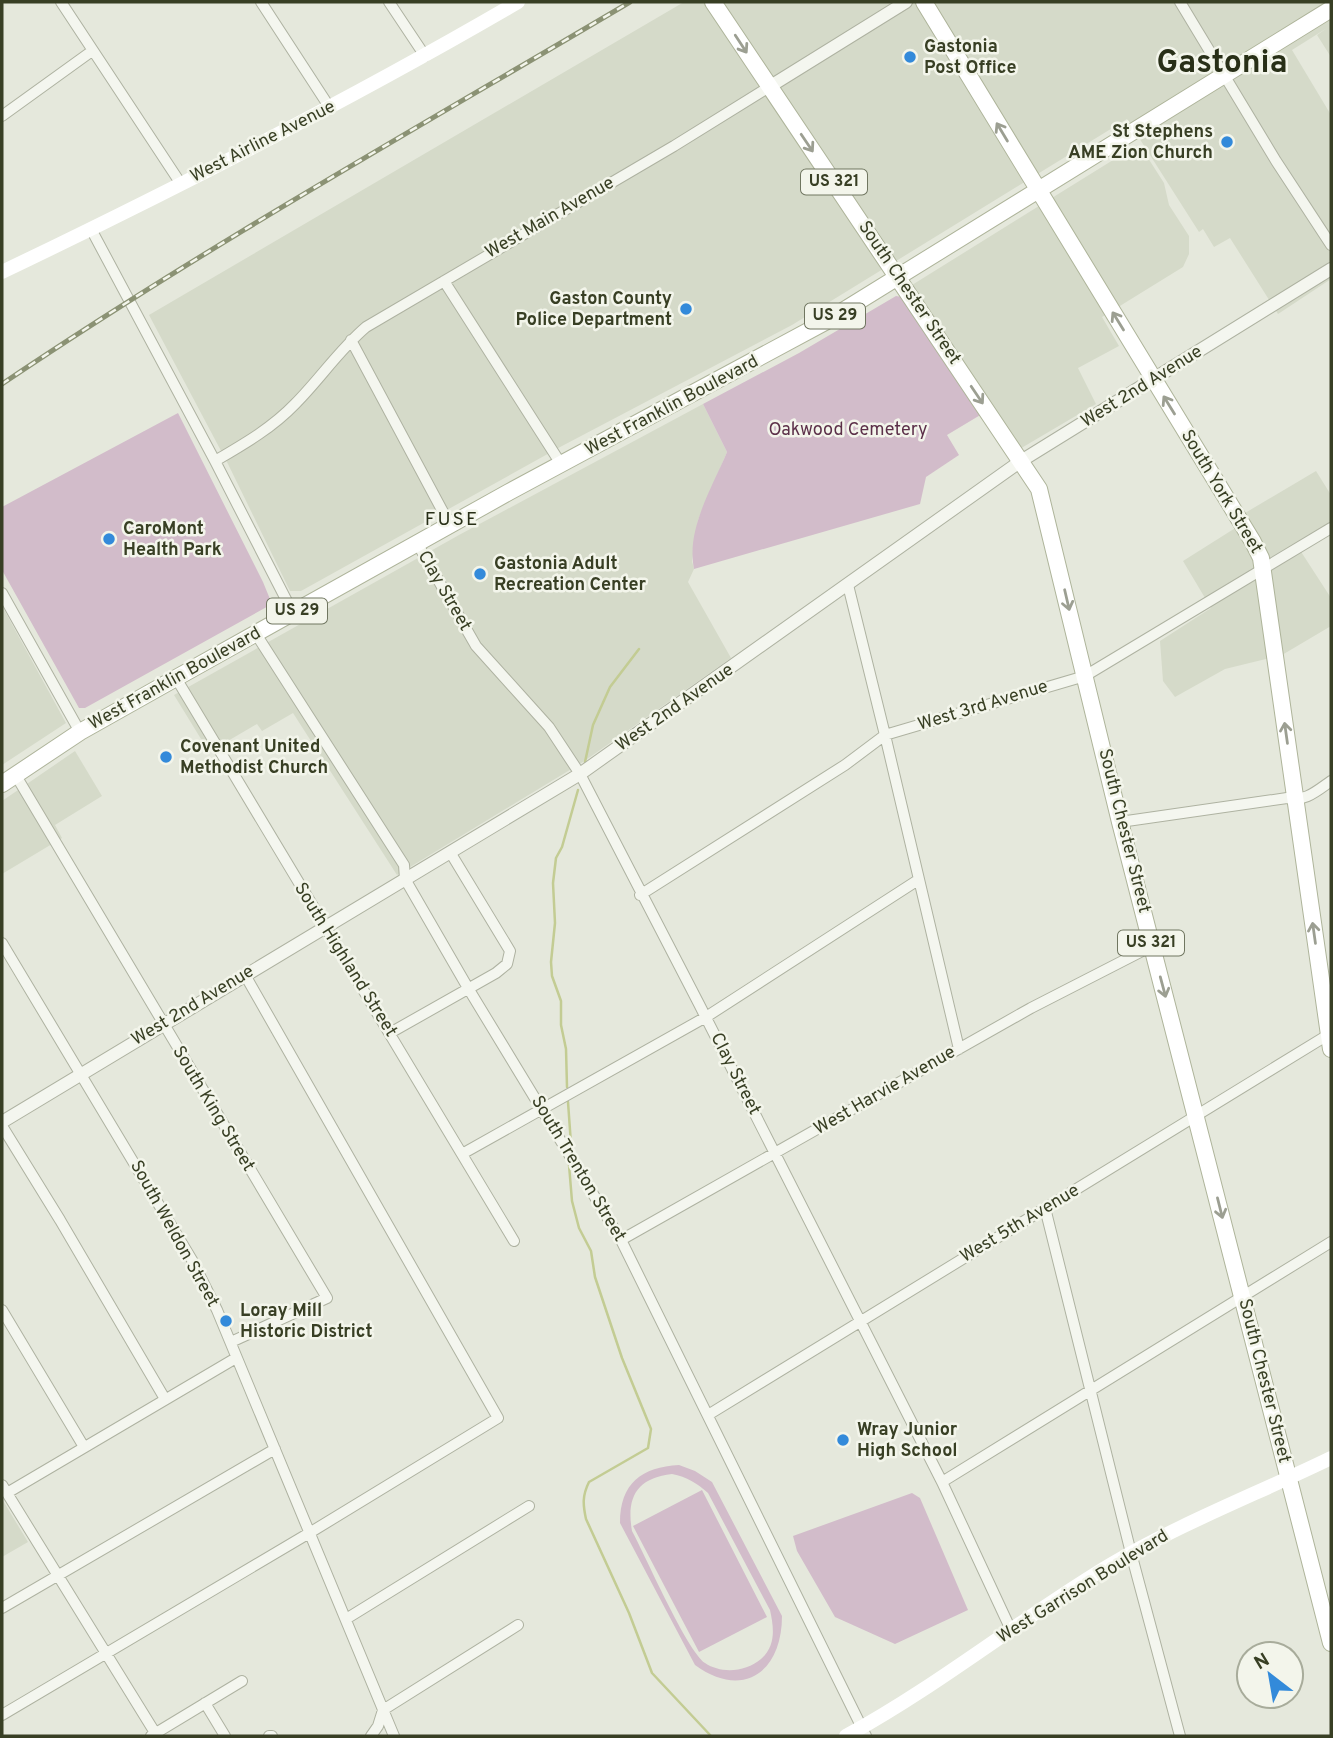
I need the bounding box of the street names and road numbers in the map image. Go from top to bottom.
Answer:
street label: West Airline Avenue [187,96,339,188]
road number: US 321 [801,170,867,194]
street label: West Main Avenue [481,172,619,264]
street label: South Chester Street [852,217,966,369]
road number: US 29 [805,304,865,328]
street label: West 2nd Avenue [1077,340,1207,434]
street label: West Franklin Boulevard [581,350,763,462]
street label: South York Street [1175,426,1267,558]
street label: Clay Street [412,547,476,635]
road number: US 29 [267,598,327,624]
street label: West Franklin Boulevard [85,622,265,736]
street label: West 2nd Avenue [612,659,738,757]
street label: West 3rd Avenue [915,675,1051,737]
street label: South Chester Street [1092,746,1156,916]
street label: South Highland Street [288,879,402,1041]
road number: US 321 [1118,931,1184,956]
street label: West 2nd Avenue [128,960,258,1052]
street label: Clay Street [705,1029,765,1119]
street label: West Harvie Avenue [810,1041,960,1141]
street label: South King Street [167,1042,259,1176]
street label: South Trenton Street [525,1092,631,1246]
street label: South Weldon Street [124,1157,224,1311]
street label: West 5th Avenue [956,1179,1084,1269]
street label: South Chester Street [1232,1296,1296,1466]
street label: West Garrison Boulevard [993,1525,1173,1649]

